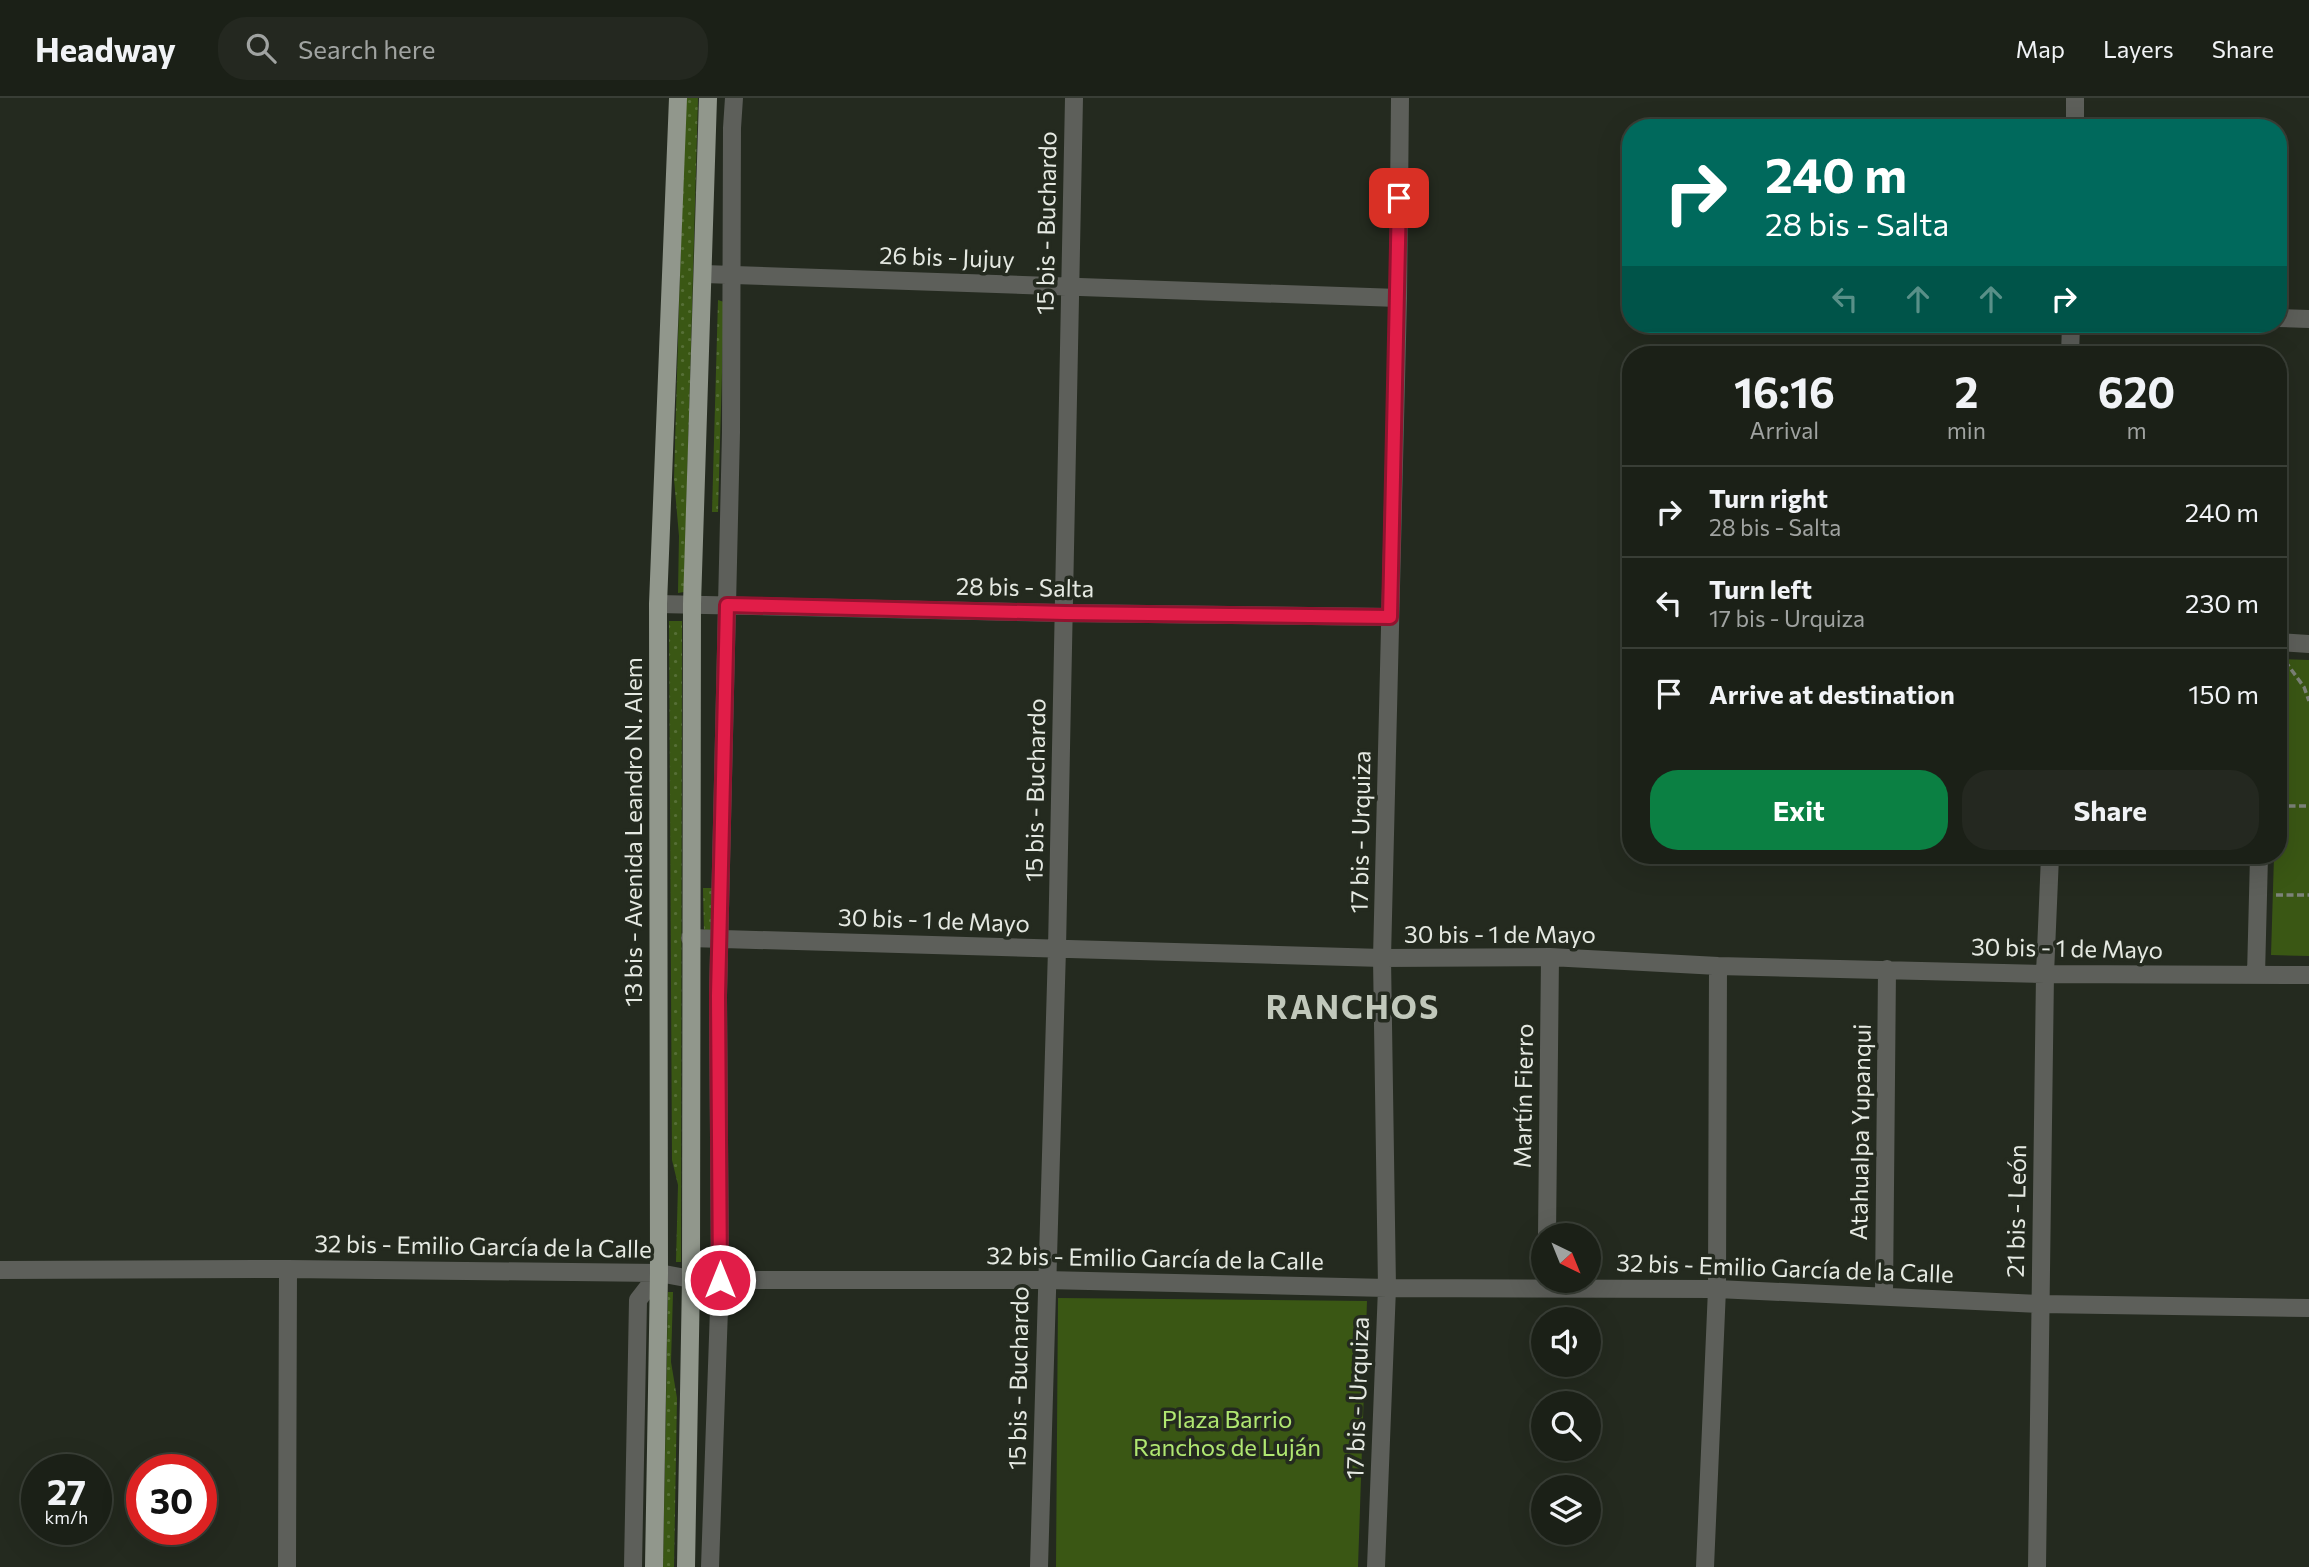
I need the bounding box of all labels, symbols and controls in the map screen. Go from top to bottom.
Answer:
search box [218,17,708,80]
text: Headway [35,28,176,69]
icon: search [242,29,280,67]
text: Search here [298,33,436,64]
text: Map [2016,34,2065,63]
text: Layers [2103,34,2174,63]
text: Share [2212,34,2274,63]
street label: 15 bis - Buchardo [1029,131,1062,315]
text: 240 m [1765,143,1907,203]
icon: right [1650,147,1741,238]
pin [1369,168,1429,228]
icon: arrive [1380,179,1418,217]
text: 28 bis - Salta [1765,203,1949,243]
street label: 26 bis - Jujuy [879,240,1015,273]
icon: left [1826,280,1864,318]
icon: ahead [1899,280,1937,318]
icon: ahead [1972,280,2010,318]
icon: right [2045,280,2083,318]
text: 16:16 [1734,365,1835,417]
text: 2 [1954,365,1978,417]
text: 620 [2098,365,2175,417]
text: Arrival [1750,416,1819,444]
text: min [1947,416,1986,444]
text: m [2126,416,2146,444]
text: Turn right [1709,482,1828,513]
icon: right [1650,493,1688,531]
text: 240 m [2185,496,2259,527]
text: 28 bis - Salta [1709,513,1841,541]
street label: 28 bis - Salta [956,571,1094,602]
text: Turn left [1709,573,1812,604]
icon: left [1650,584,1688,622]
text: 230 m [2185,587,2259,618]
text: 17 bis - Urquiza [1709,604,1865,632]
street label: 13 bis - Avenida Leandro N. Alem [618,657,647,1007]
icon: arrive [1650,675,1688,713]
text: Arrive at destination [1709,678,1955,709]
text: 150 m [2188,678,2259,709]
street label: 15 bis - Buchardo [1018,698,1051,882]
street label: 17 bis - Urquiza [1344,750,1375,914]
button: Exit [1650,770,1948,850]
button: Share [1962,770,2259,850]
street label: 30 bis - 1 de Mayo [838,902,1030,937]
street label: 30 bis - 1 de Mayo [1404,919,1596,948]
street label: 30 bis - 1 de Mayo [1971,931,2163,964]
district label: RANCHOS [1266,986,1440,1026]
street label: Martín Fierro [1507,1023,1538,1169]
street label: Atahualpa Yupanqui [1843,1023,1876,1241]
street label: 21 bis - León [2000,1144,2031,1278]
north arrow [1531,1223,1601,1293]
map controls [1531,1223,1601,1545]
street label: 32 bis - Emilio García de la Calle [314,1228,652,1263]
street label: 32 bis - Emilio García de la Calle [986,1240,1324,1275]
position arrow [683,1243,757,1317]
street label: 32 bis - Emilio García de la Calle [1616,1247,1954,1288]
street label: 15 bis - Buchardo [1001,1286,1034,1470]
button: sound [1531,1307,1601,1377]
street label: 17 bis - Urquiza [1339,1316,1374,1480]
button: search [1531,1391,1601,1461]
park label: Plaza Barrio Ranchos de Luján [1133,1404,1321,1461]
speed limit sign: 30 [126,1454,217,1545]
text: 27 [47,1469,86,1512]
button: layers [1531,1475,1601,1545]
text: km/h [45,1506,88,1528]

